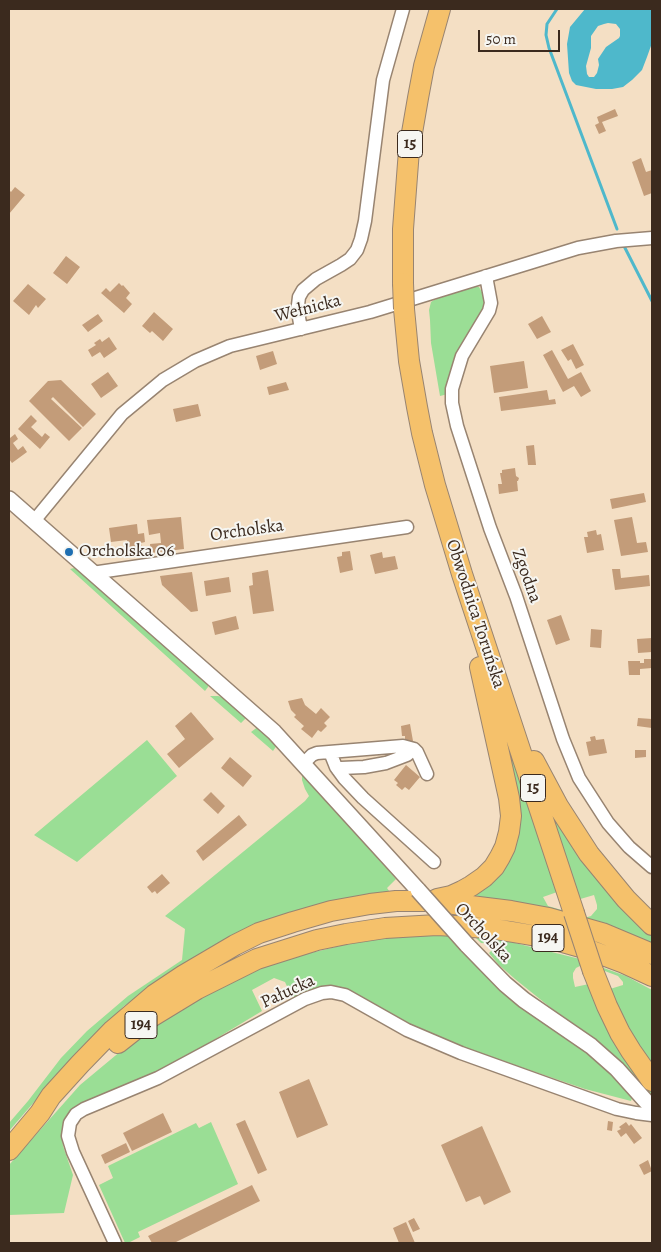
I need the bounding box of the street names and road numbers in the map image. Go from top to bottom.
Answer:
road number: 15 [398,130,422,158]
street label: Wełnicka [272,290,344,328]
street label: Orcholska [209,515,285,547]
street label: Obwodnica Toruńska [441,537,509,691]
street label: Zgodna [506,546,546,606]
road number: 15 [520,774,546,801]
street label: Orcholska [450,899,516,967]
road number: 194 [532,924,564,951]
street label: Pałucka [258,970,318,1014]
road number: 194 [125,1012,157,1038]

